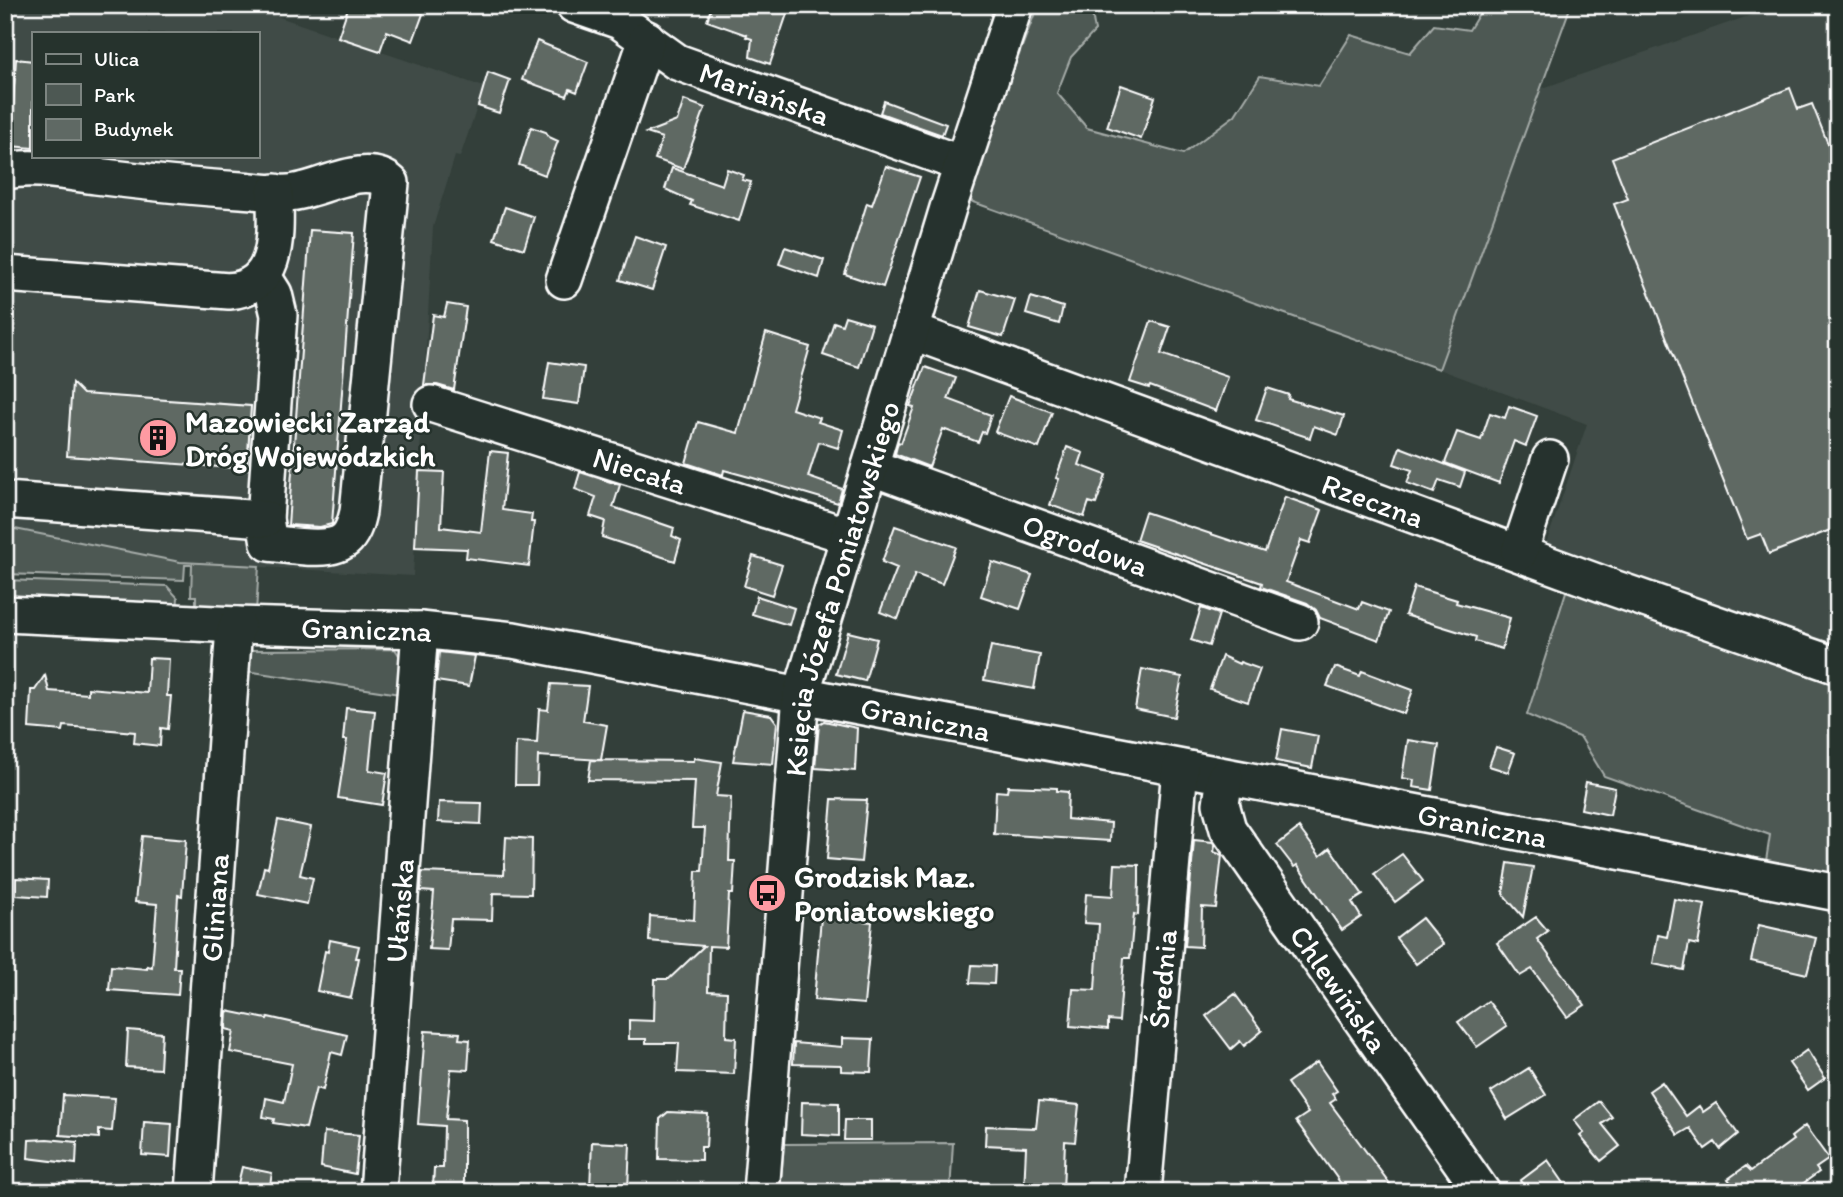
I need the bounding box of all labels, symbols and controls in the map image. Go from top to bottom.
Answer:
legend [32,32,259,158]
text: Ulica [94,46,139,71]
street label: Mariańska [694,53,835,134]
text: Park [94,82,136,107]
text: Budynek [94,116,174,141]
street label: Księcia Józefa Poniatowskiego [776,396,907,778]
place label: Mazowiecki Zarząd Dróg Wojewódzkich [185,403,436,474]
building icon: Mazowiecki Zarząd Dróg Wojewódzkich [137,417,179,459]
street label: Niecała [588,438,692,502]
street label: Rzeczna [1317,465,1429,536]
street label: Ogrodowa [1017,505,1154,584]
street label: Graniczna [300,608,435,650]
street label: Graniczna [858,688,994,749]
street label: Graniczna [1415,795,1551,856]
street label: Gliniana [192,852,236,963]
street label: Ułańska [377,857,421,964]
place label: Grodzisk Maz. Poniatowskiego [794,858,994,929]
bus stop icon: Grodzisk Maz. Poniatowskiego [746,872,788,914]
street label: Chlewińska [1282,917,1397,1060]
street label: Średnia [1139,927,1184,1030]

